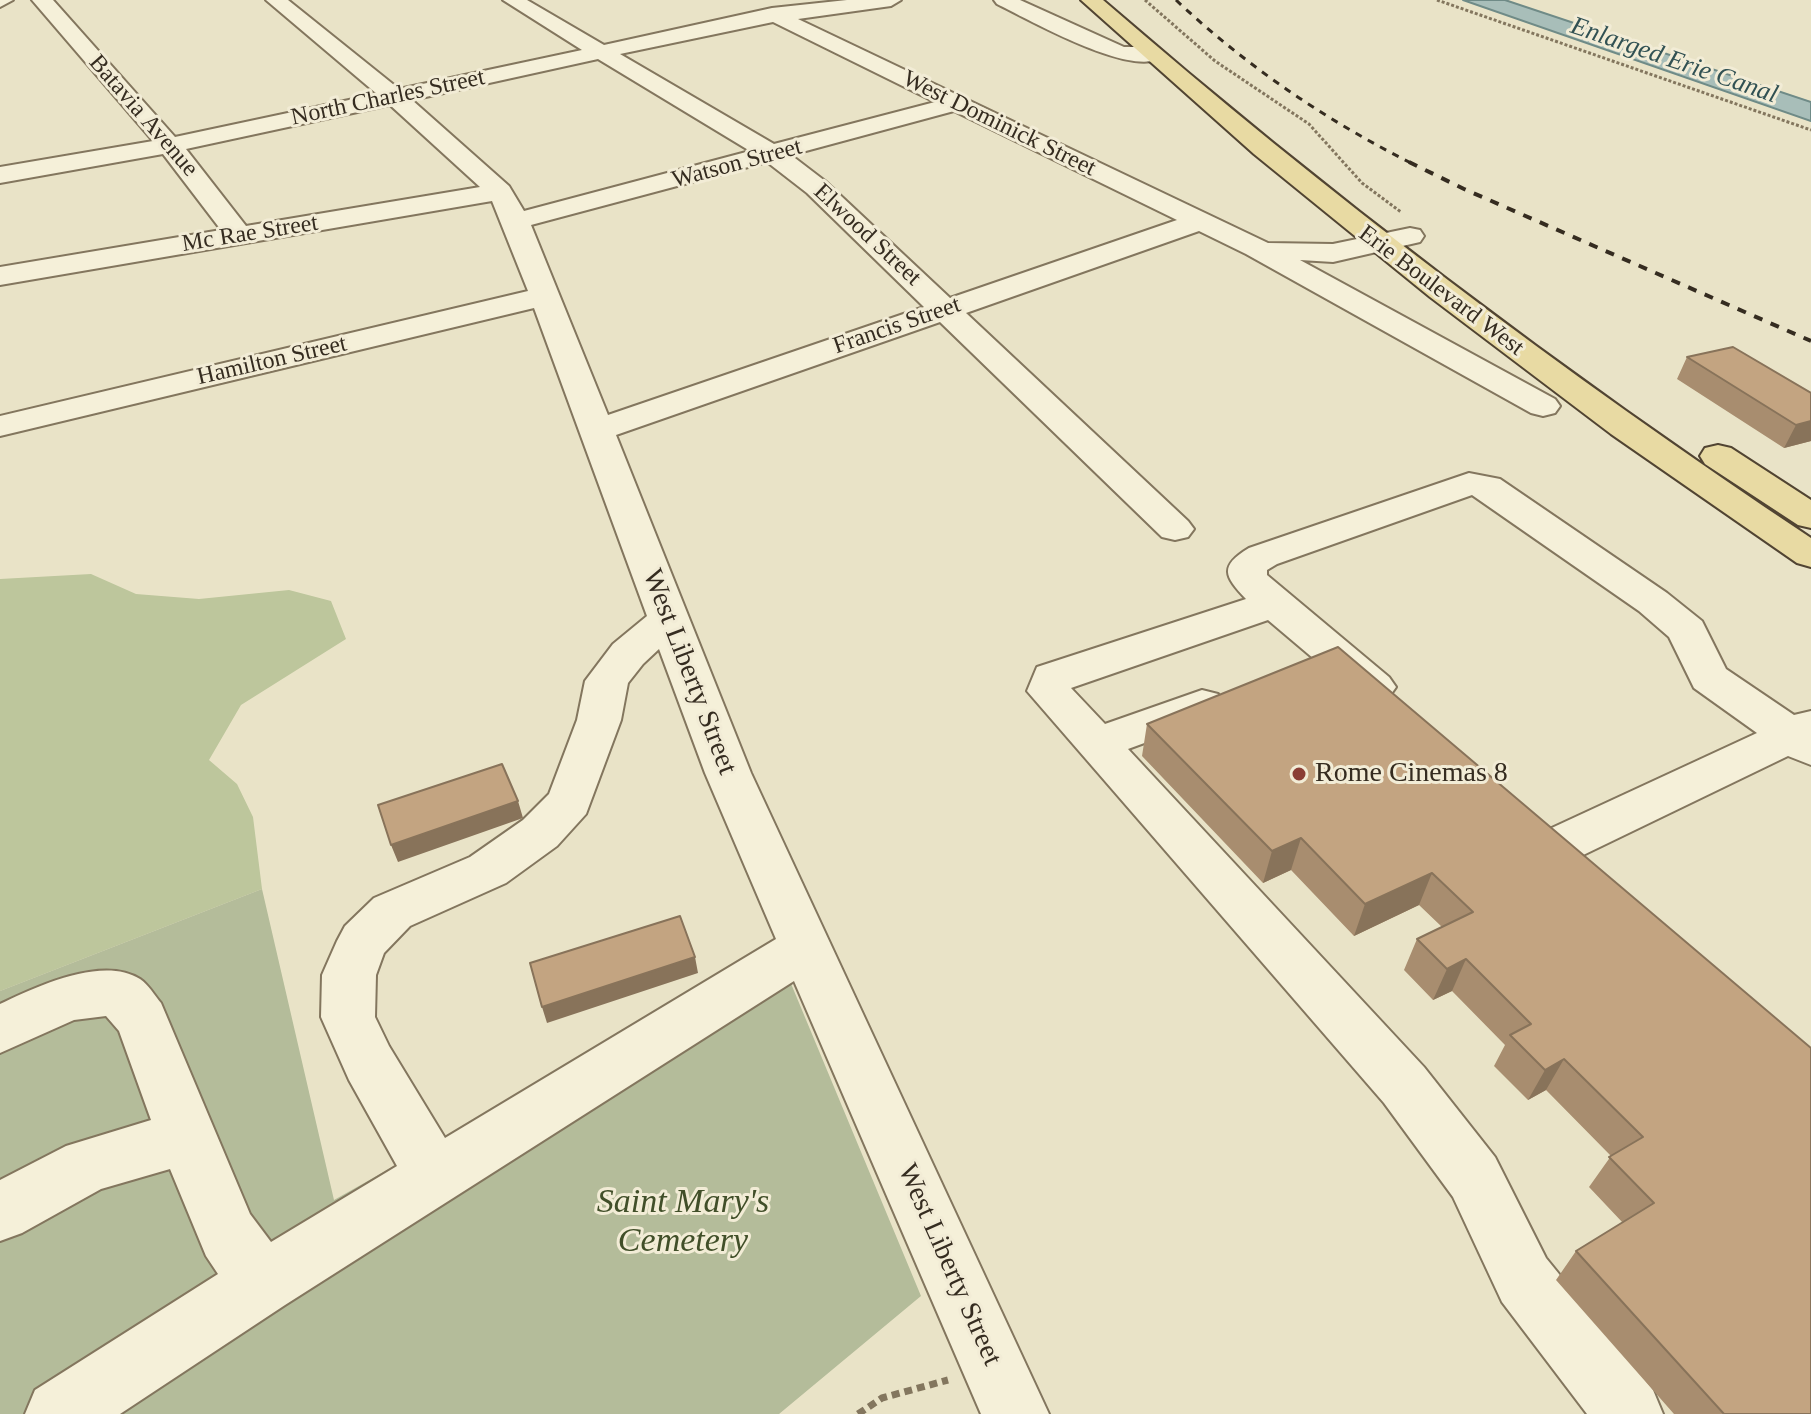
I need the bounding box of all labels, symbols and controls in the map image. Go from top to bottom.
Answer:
water label: Enlarged Erie Canal [1566,11,1782,111]
street label: Batavia Avenue [82,49,204,183]
street label: North Charles Street [289,63,487,133]
street label: West Dominick Street [898,65,1100,183]
street label: Watson Street [669,133,805,195]
street label: Elwood Street [807,178,927,292]
street label: Mc Rae Street [180,209,320,259]
street label: Erie Boulevard West [1353,220,1529,362]
street label: Francis Street [830,291,964,361]
street label: Hamilton Street [194,330,350,392]
street label: West Liberty Street [634,565,744,779]
place label: Rome Cinemas 8 [1315,757,1508,791]
marker: Rome Cinemas 8 [1290,765,1308,783]
street label: West Liberty Street [890,1159,1008,1371]
park label: Saint Mary's Cemetery [597,1183,769,1262]

